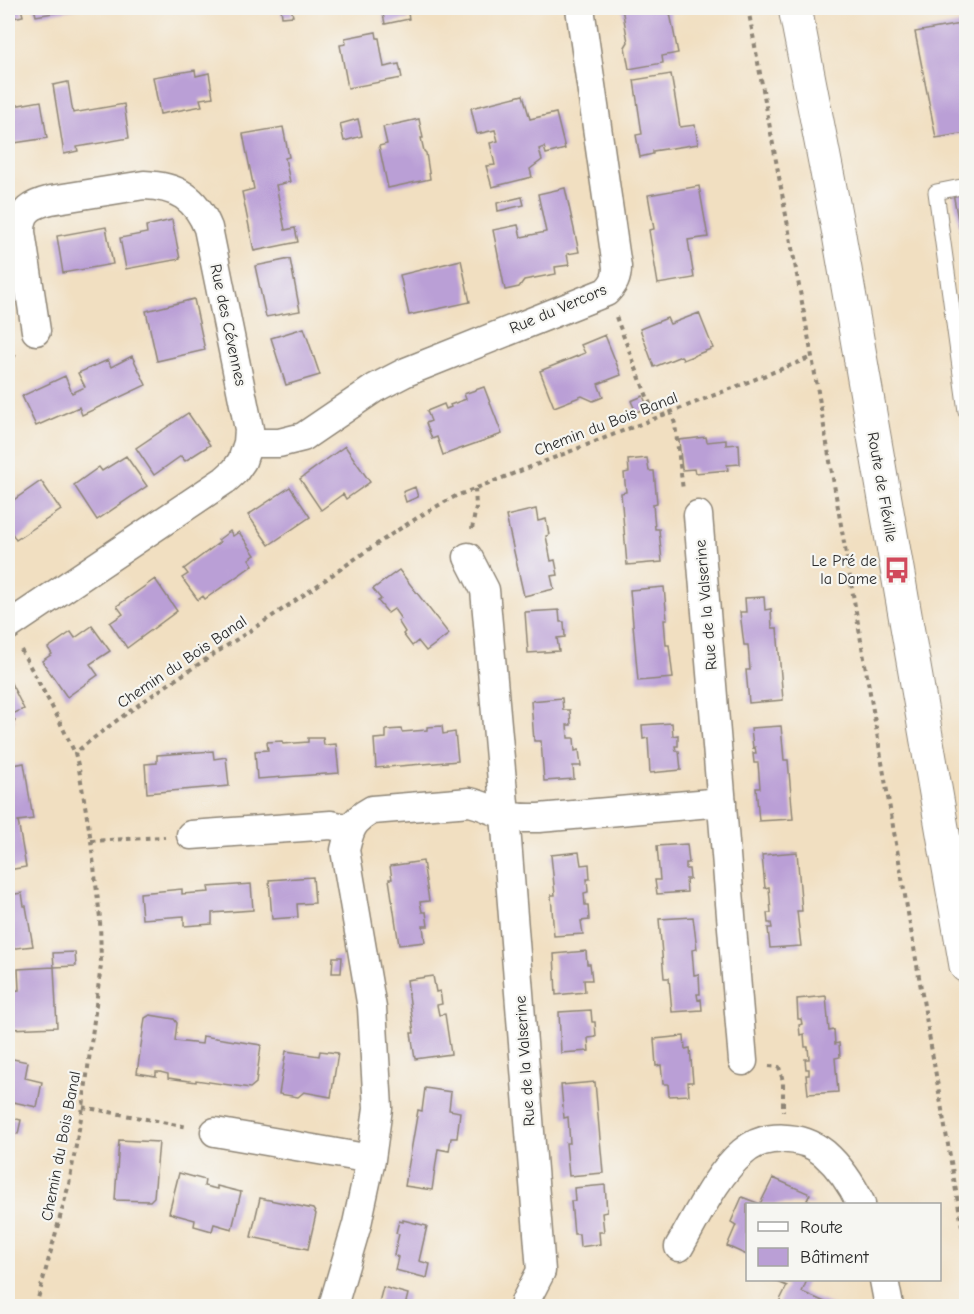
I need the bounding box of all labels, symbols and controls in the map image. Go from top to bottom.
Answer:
street label: Rue des Cévennes [206,262,250,388]
street label: Rue du Vercors [507,280,610,338]
street label: Chemin du Bois Banal [532,388,680,460]
street label: Route de Fléville [863,431,901,543]
street label: Rue de la Valserine [691,539,721,671]
place label: Le Pré de la Dame [811,552,877,588]
bus stop icon: Le Pré de la Dame [882,555,912,585]
street label: Chemin du Bois Banal [114,612,250,712]
street label: Rue de la Valserine [511,995,539,1127]
street label: Chemin du Bois Banal [38,1070,84,1222]
legend [746,1203,941,1281]
text: Route [800,1217,843,1238]
text: Bâtiment [800,1247,870,1268]

